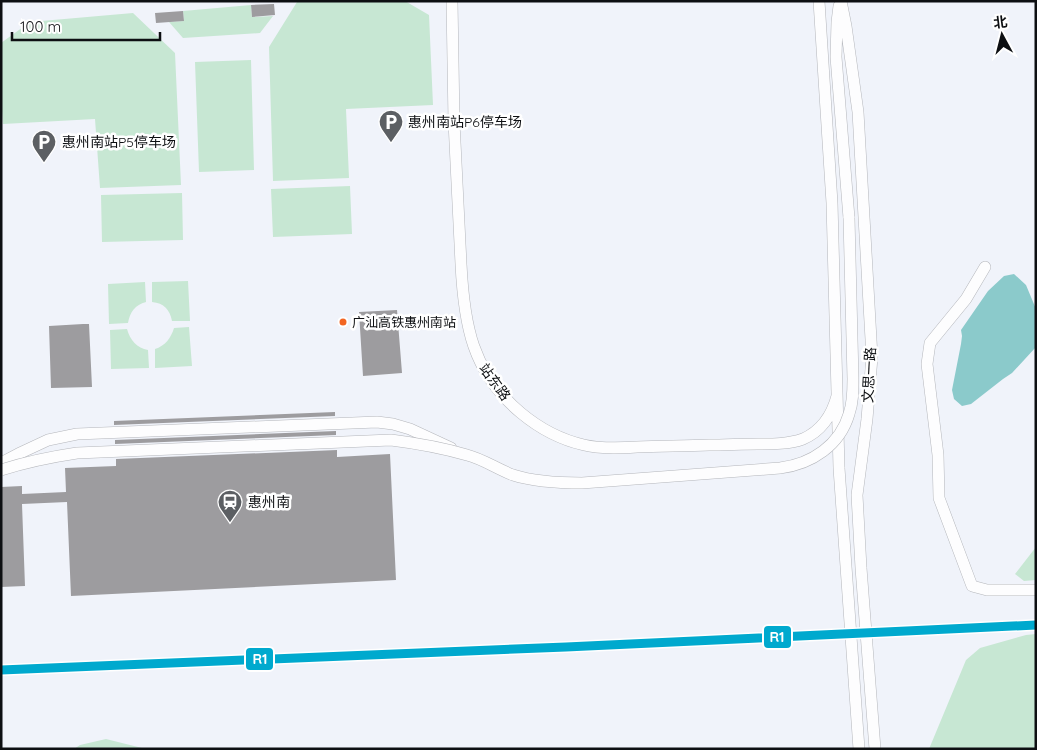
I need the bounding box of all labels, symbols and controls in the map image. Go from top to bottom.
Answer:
scale bar [12,10,160,42]
north arrow [977,10,1027,60]
text: 北 [992,12,1008,32]
text: 100 m [20,17,61,36]
parking icon: 惠州南站P6停车场 [378,109,404,143]
place label: 惠州南站P6停车场 [408,113,522,131]
parking icon: 惠州南站P5停车场 [31,129,57,163]
place label: 惠州南站P5停车场 [62,133,176,151]
place label: 广汕高铁惠州南站 [352,314,456,330]
marker: 广汕高铁惠州南站 [338,317,348,327]
street label: 文思一路 [859,347,879,403]
street label: 站东路 [475,360,515,404]
station icon: 惠州南 [217,489,243,523]
place label: 惠州南 [248,493,290,511]
line badge: R1 [763,625,792,649]
text: R1 [769,628,785,646]
line badge: R1 [245,647,274,671]
text: R1 [252,650,268,668]

